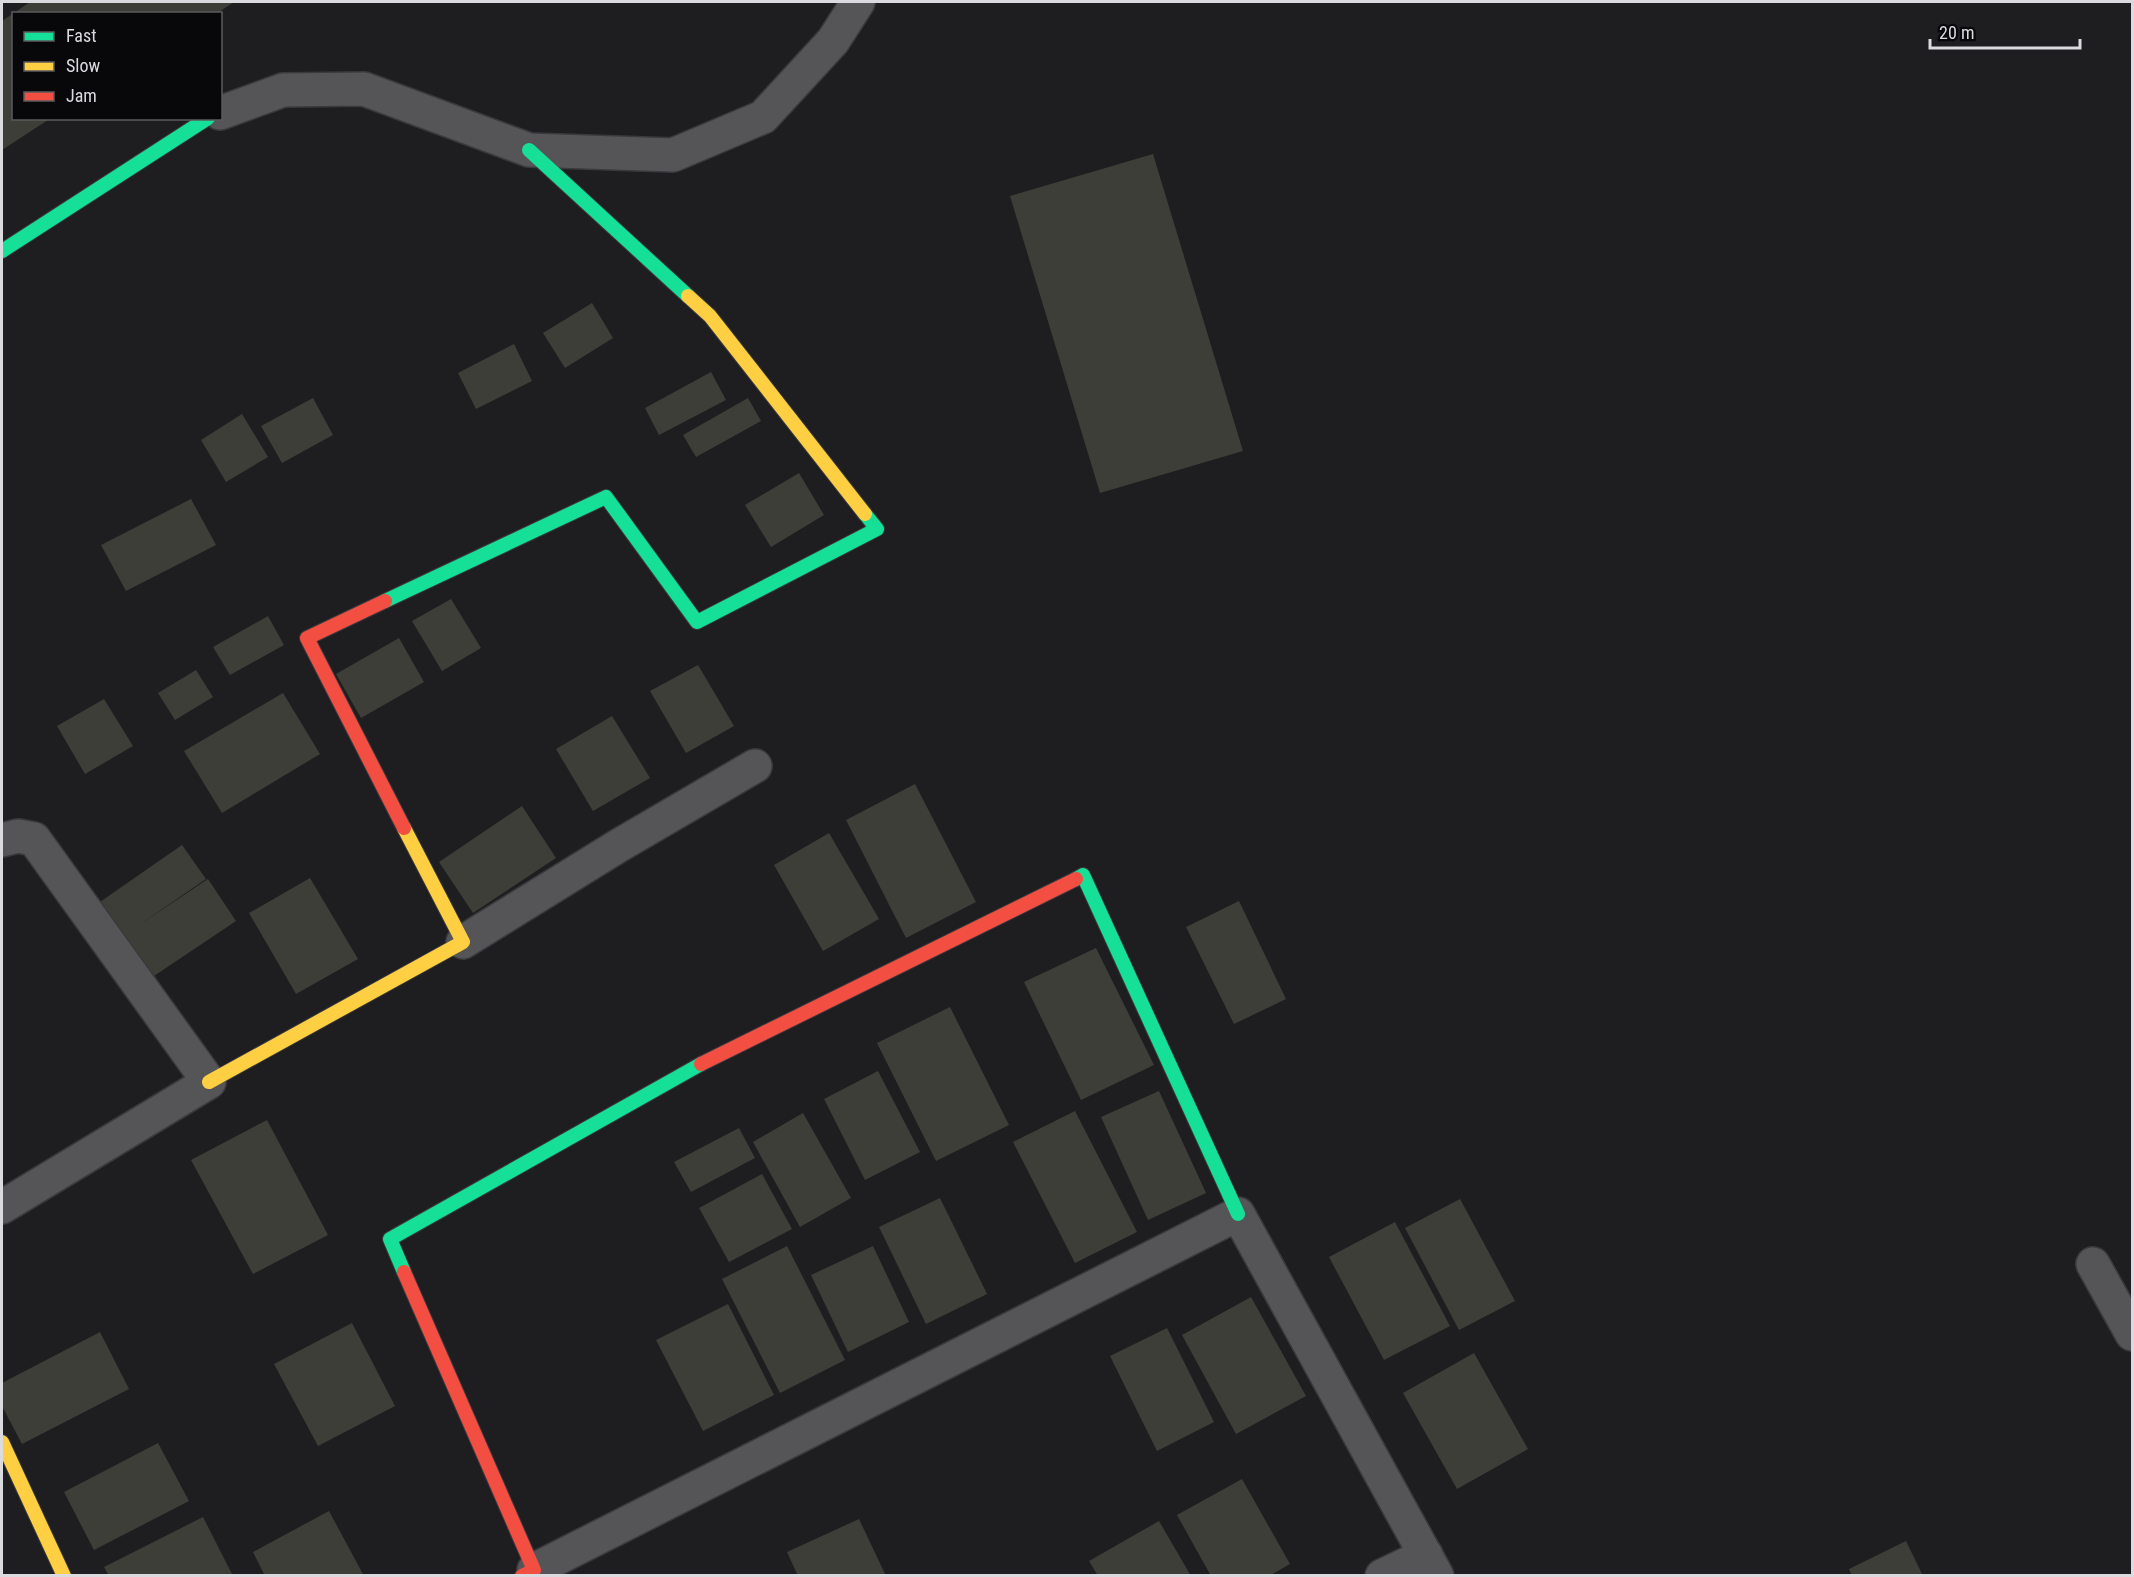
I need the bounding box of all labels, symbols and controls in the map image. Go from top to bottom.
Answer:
legend [12,12,222,120]
scale bar [1930,12,2080,50]
text: 20 m [1939,22,1974,43]
text: Fast [66,25,97,46]
text: Slow [66,55,101,76]
text: Jam [66,85,97,106]

